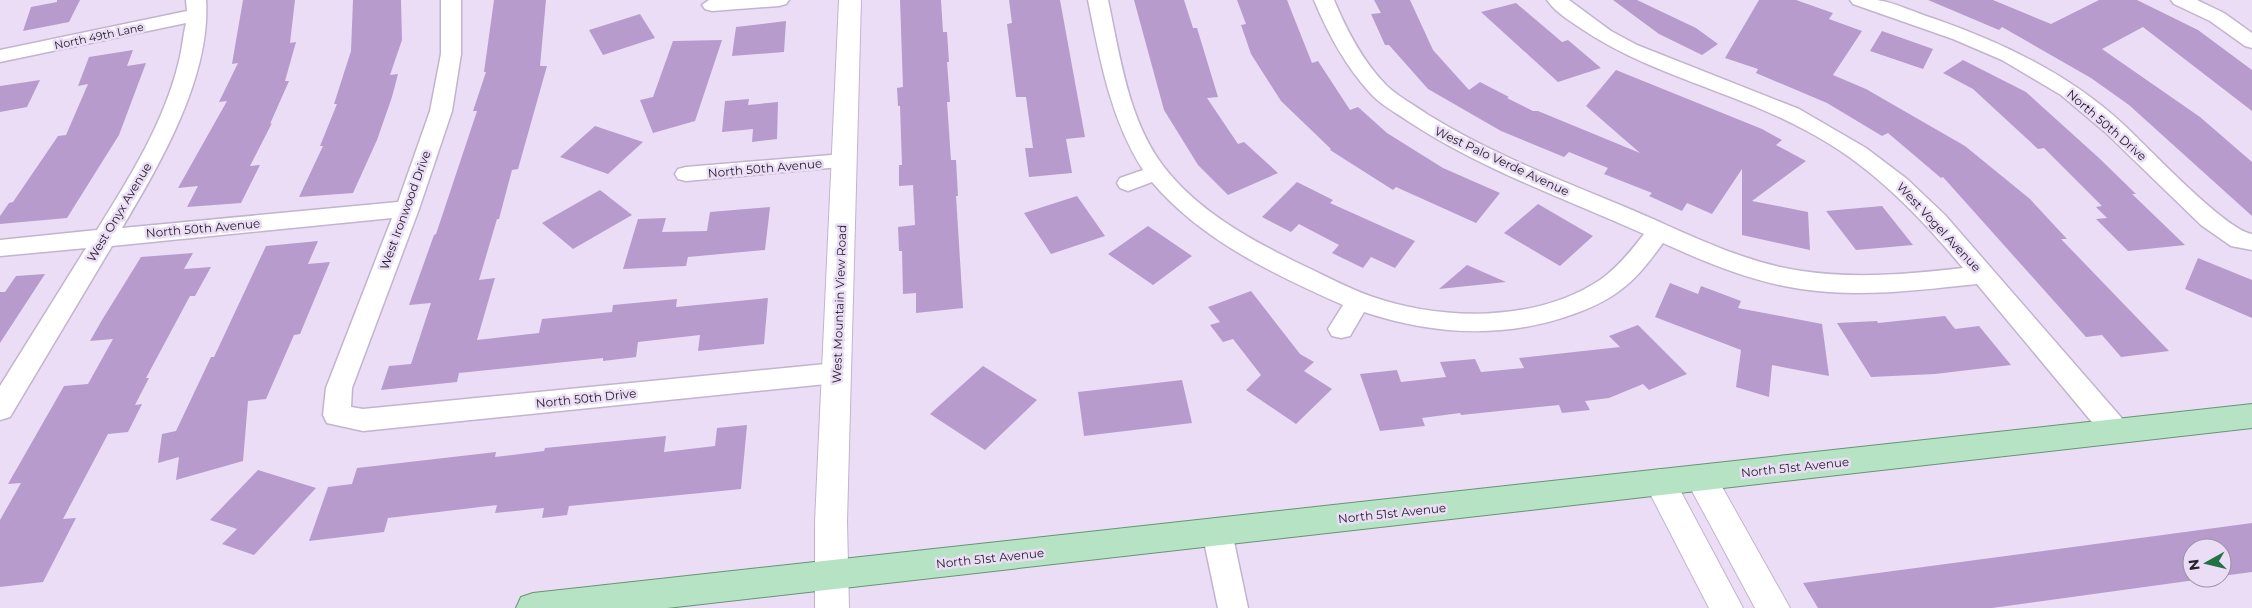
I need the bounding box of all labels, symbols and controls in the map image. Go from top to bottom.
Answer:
street label: North 49th Lane [53,20,145,52]
street label: North 50th Drive [2064,86,2150,164]
street label: West Palo Verde Avenue [1432,123,1572,199]
street label: West Ironwood Drive [376,148,434,272]
street label: North 50th Avenue [707,156,823,180]
street label: West Onyx Avenue [84,160,154,264]
street label: West Vogel Avenue [1894,179,1984,275]
street label: North 50th Avenue [145,216,261,240]
street label: West Mountain View Road [829,224,849,384]
street label: North 50th Drive [535,385,637,411]
street label: North 51st Avenue [1740,454,1850,480]
street label: North 51st Avenue [1337,500,1447,526]
north arrow [2182,538,2232,588]
street label: North 51st Avenue [935,545,1045,571]
text: N [2184,558,2204,572]

